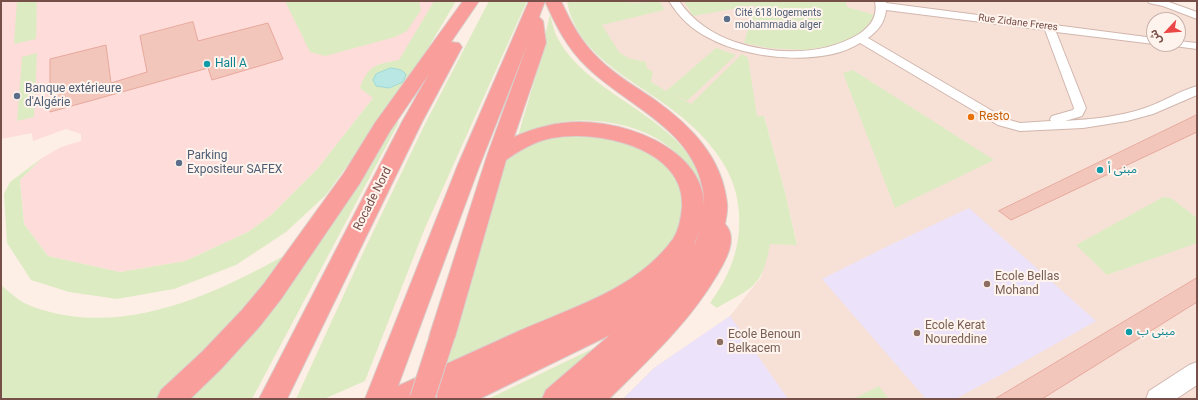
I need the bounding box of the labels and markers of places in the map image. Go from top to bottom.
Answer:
place label: Cité 618 logements mohammadia alger [735,7,822,30]
marker: Cité 618 logements mohammadia alger [722,14,732,24]
place label: Hall A [215,57,247,71]
marker: Hall A [202,59,212,69]
place label: Banque extérieure d'Algérie [25,82,121,110]
marker: Banque extérieure d'Algérie [12,91,22,101]
place label: Resto [979,110,1010,124]
marker: Resto [966,112,976,122]
place label: Parking Expositeur SAFEX [187,149,282,177]
marker: Parking Expositeur SAFEX [174,158,184,168]
place label: مبنى أ [1108,163,1137,177]
marker: مبنى أ [1095,165,1105,175]
place label: Ecole Bellas Mohand [995,270,1059,298]
marker: Ecole Bellas Mohand [982,279,992,289]
place label: Ecole Kerat Noureddine [925,319,987,347]
place label: مبنى ب [1137,325,1175,339]
marker: مبنى ب [1124,327,1134,337]
place label: Ecole Benoun Belkacem [728,328,801,356]
marker: Ecole Kerat Noureddine [912,328,922,338]
marker: Ecole Benoun Belkacem [715,337,725,347]

